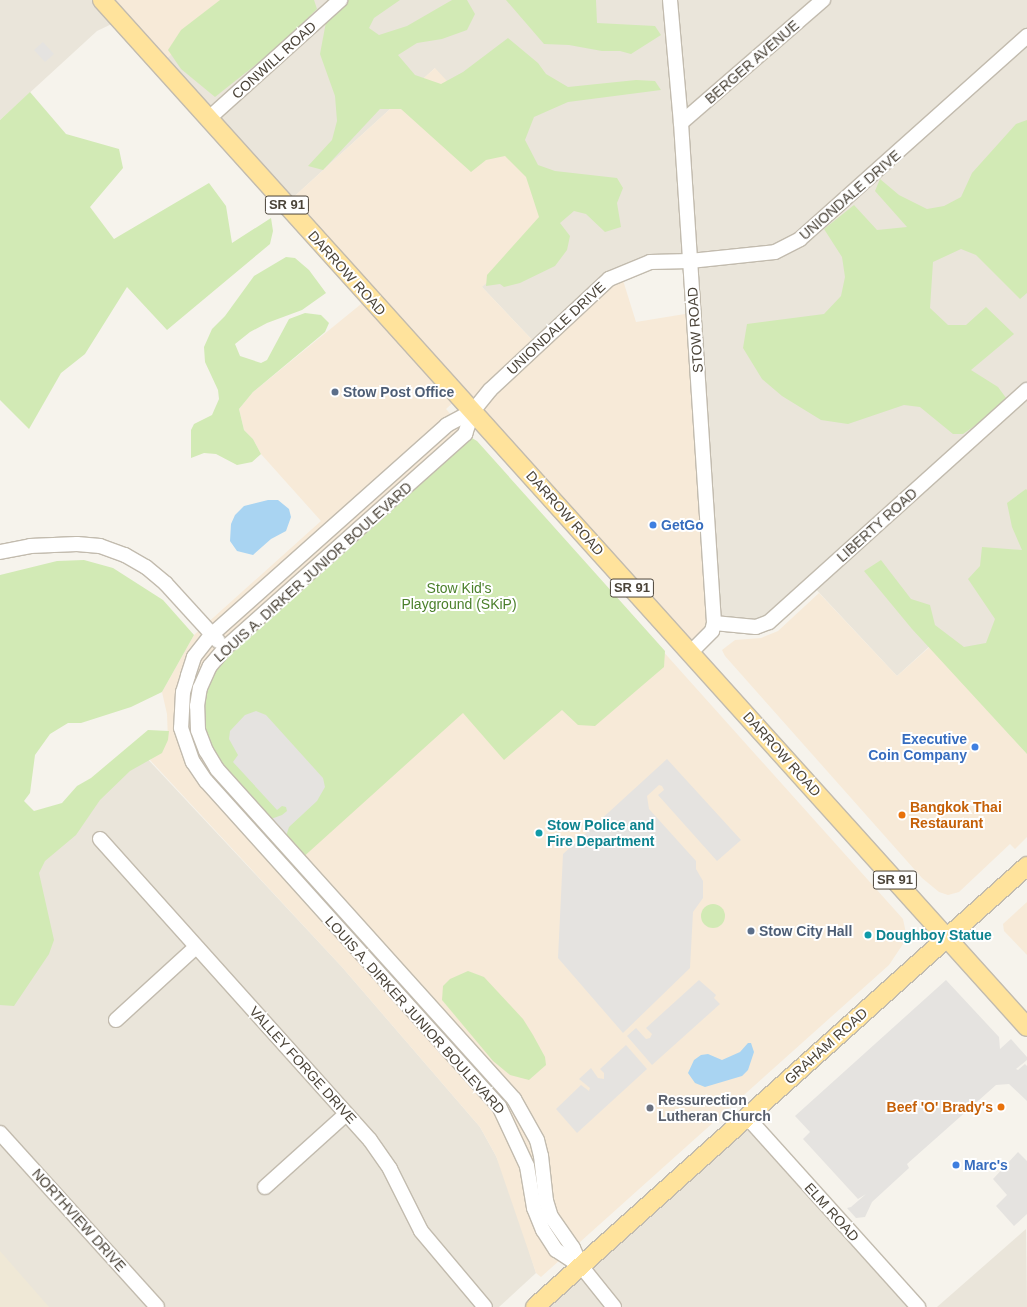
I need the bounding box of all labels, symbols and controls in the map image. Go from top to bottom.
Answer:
street label: BERGER AVENUE [701,16,803,108]
street label: CONWILL ROAD [228,18,320,102]
street label: UNIONDALE DRIVE [796,147,904,243]
road number: SR 91 [264,194,310,216]
street label: DARROW ROAD [305,227,389,319]
street label: UNIONDALE DRIVE [503,278,609,378]
street label: STOW ROAD [684,286,706,374]
place label: Stow Post Office [343,384,454,400]
marker: Stow Post Office [330,387,340,397]
street label: DARROW ROAD [523,467,607,559]
street label: LOUIS A. DIRKER JUNIOR BOULEVARD [210,478,416,666]
street label: LIBERTY ROAD [833,484,921,566]
place label: GetGo [661,517,704,533]
marker: GetGo [648,520,658,530]
road number: SR 91 [609,577,655,599]
park label: Stow Kid's Playground (SKiP) [401,580,517,612]
street label: DARROW ROAD [740,708,824,800]
place label: Executive Coin Company [868,731,967,764]
marker: Executive Coin Company [970,742,980,752]
place label: Bangkok Thai Restaurant [910,799,1002,832]
marker: Bangkok Thai Restaurant [897,810,907,820]
place label: Stow Police and Fire Department [547,817,654,850]
marker: Stow Police and Fire Department [534,828,544,838]
road number: SR 91 [872,869,918,891]
street label: LOUIS A. DIRKER JUNIOR BOULEVARD [321,912,509,1118]
place label: Stow City Hall [759,923,852,939]
marker: Stow City Hall [746,926,756,936]
place label: Doughboy Statue [876,927,992,943]
marker: Doughboy Statue [863,930,873,940]
street label: VALLEY FORGE DRIVE [246,1003,360,1127]
street label: GRAHAM ROAD [781,1004,871,1088]
place label: Ressurection Lutheran Church [658,1092,771,1124]
place label: Beef 'O' Brady's [887,1099,993,1115]
marker: Beef 'O' Brady's [996,1102,1006,1112]
marker: Ressurection Lutheran Church [645,1103,655,1113]
place label: Marc's [964,1157,1008,1173]
marker: Marc's [951,1160,961,1170]
street label: NORTHVIEW DRIVE [29,1165,129,1275]
street label: ELM ROAD [801,1179,863,1245]

